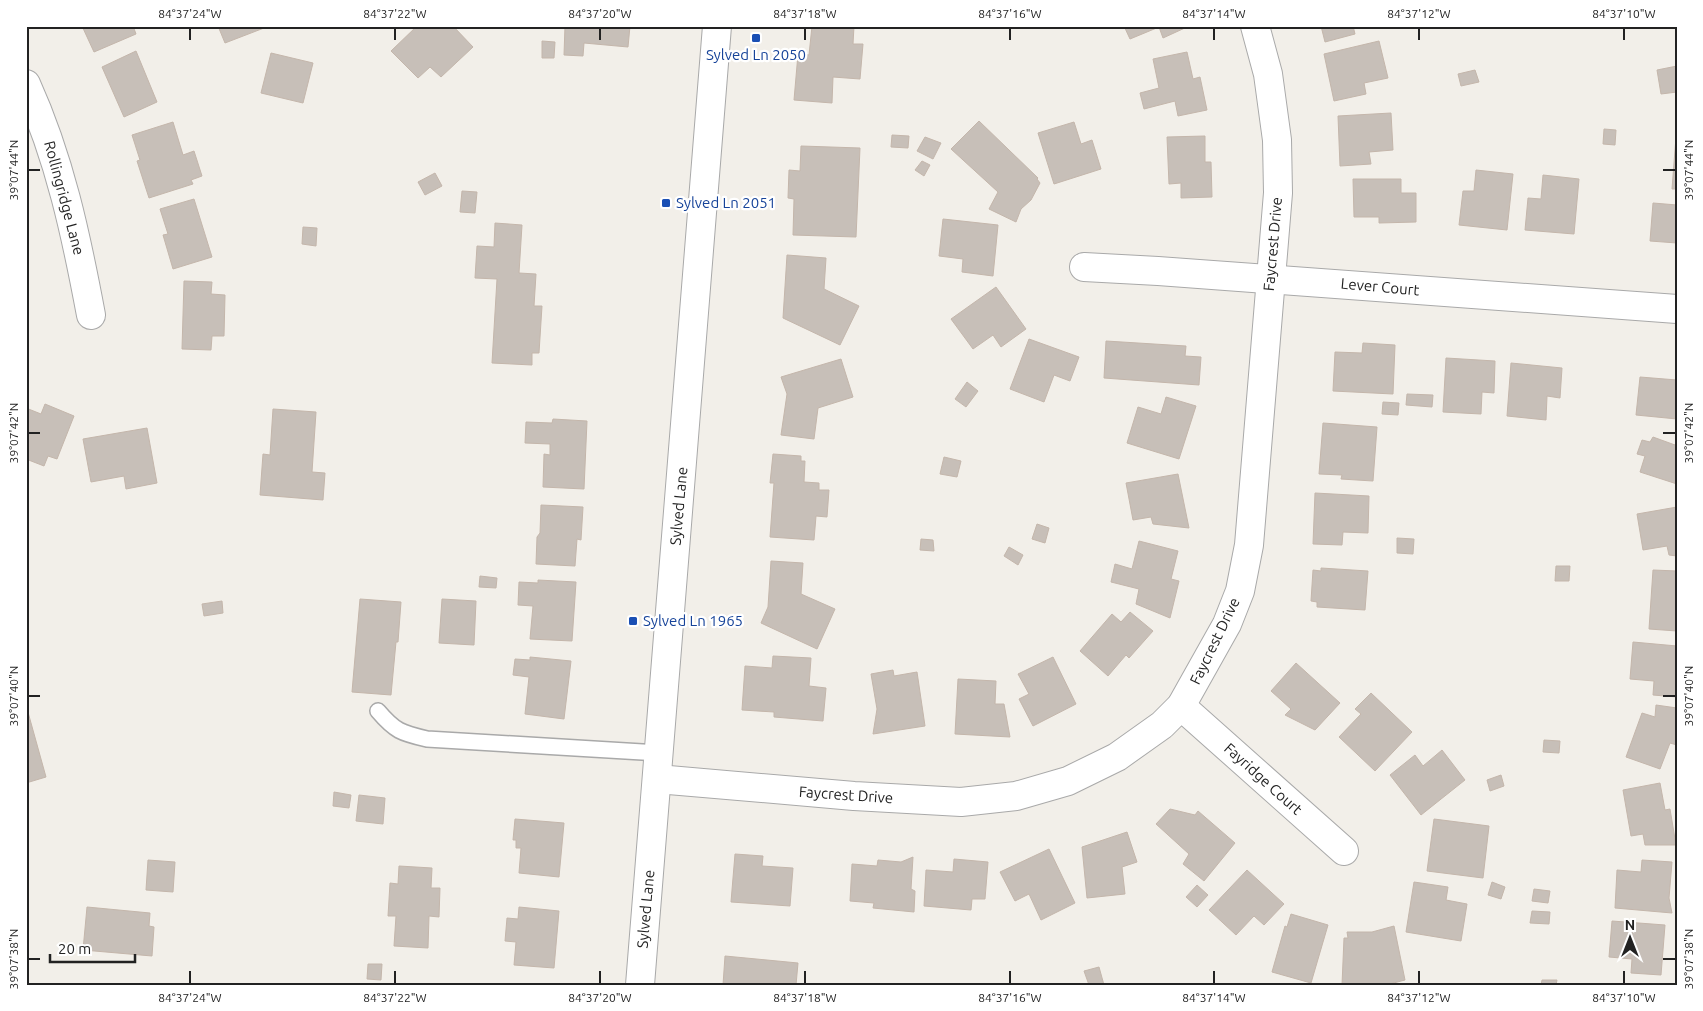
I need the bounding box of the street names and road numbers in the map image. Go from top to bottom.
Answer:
street label: Rollingridge Lane [41,139,88,257]
street label: Faycrest Drive [1260,196,1285,292]
street label: Lever Court [1340,275,1420,298]
street label: Sylved Lane [667,466,690,546]
street label: Faycrest Drive [1186,595,1243,687]
street label: Fayridge Court [1221,739,1306,818]
street label: Faycrest Drive [798,783,894,806]
street label: Sylved Lane [634,869,657,949]

